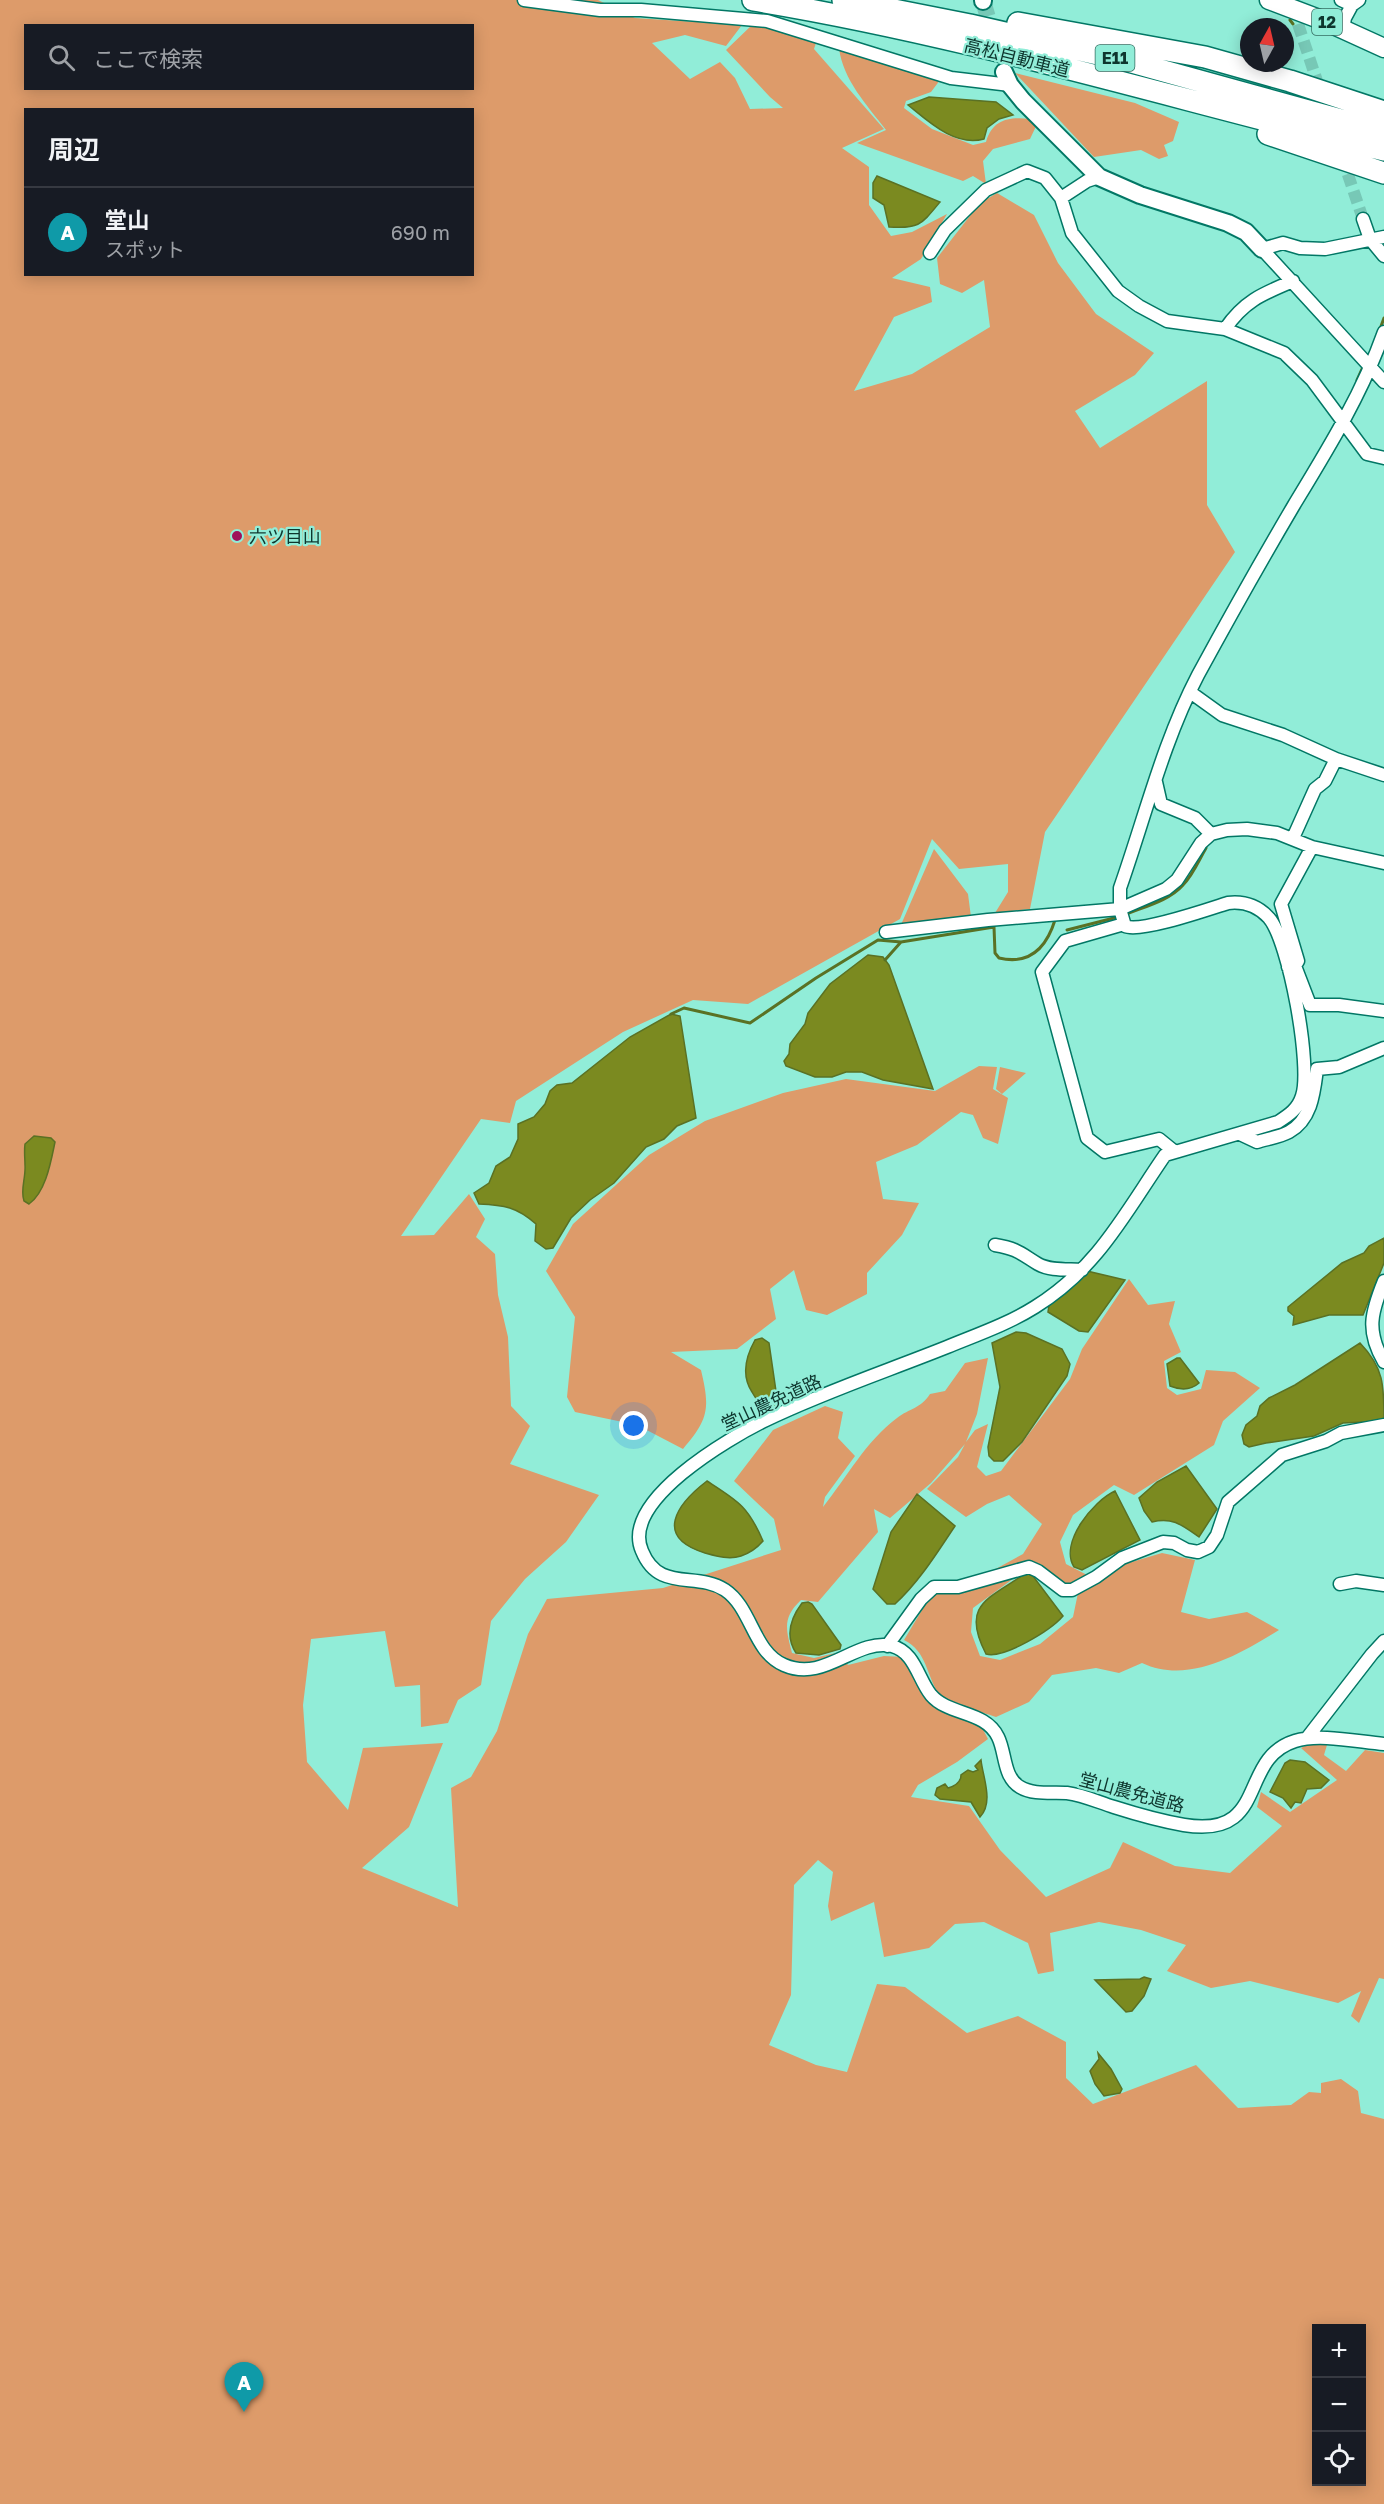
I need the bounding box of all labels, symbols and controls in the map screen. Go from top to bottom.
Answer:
road number: 12 [1312,9,1342,35]
north arrow [1240,18,1294,72]
search box [24,24,474,90]
street label: 高松自動車道 [962,33,1072,81]
icon: search [45,41,78,74]
text: ここで検索 [93,45,203,72]
road number: E11 [1096,45,1134,71]
text: 周辺 [48,134,100,165]
text: 堂山 [105,206,149,233]
text: A [60,220,75,244]
text: 690 m [391,220,450,244]
text: スポット [105,237,185,261]
place label: 六ツ目山 [249,525,321,547]
marker: 六ツ目山 [230,529,244,543]
street label: 堂山農免道路 [717,1369,825,1435]
your location [619,1411,648,1440]
street label: 堂山農免道路 [1077,1767,1187,1817]
map controls [1312,2324,1366,2486]
button: + [1312,2324,1366,2378]
pin: A [224,2362,264,2412]
button: − [1312,2378,1366,2432]
button: locate [1312,2432,1366,2486]

